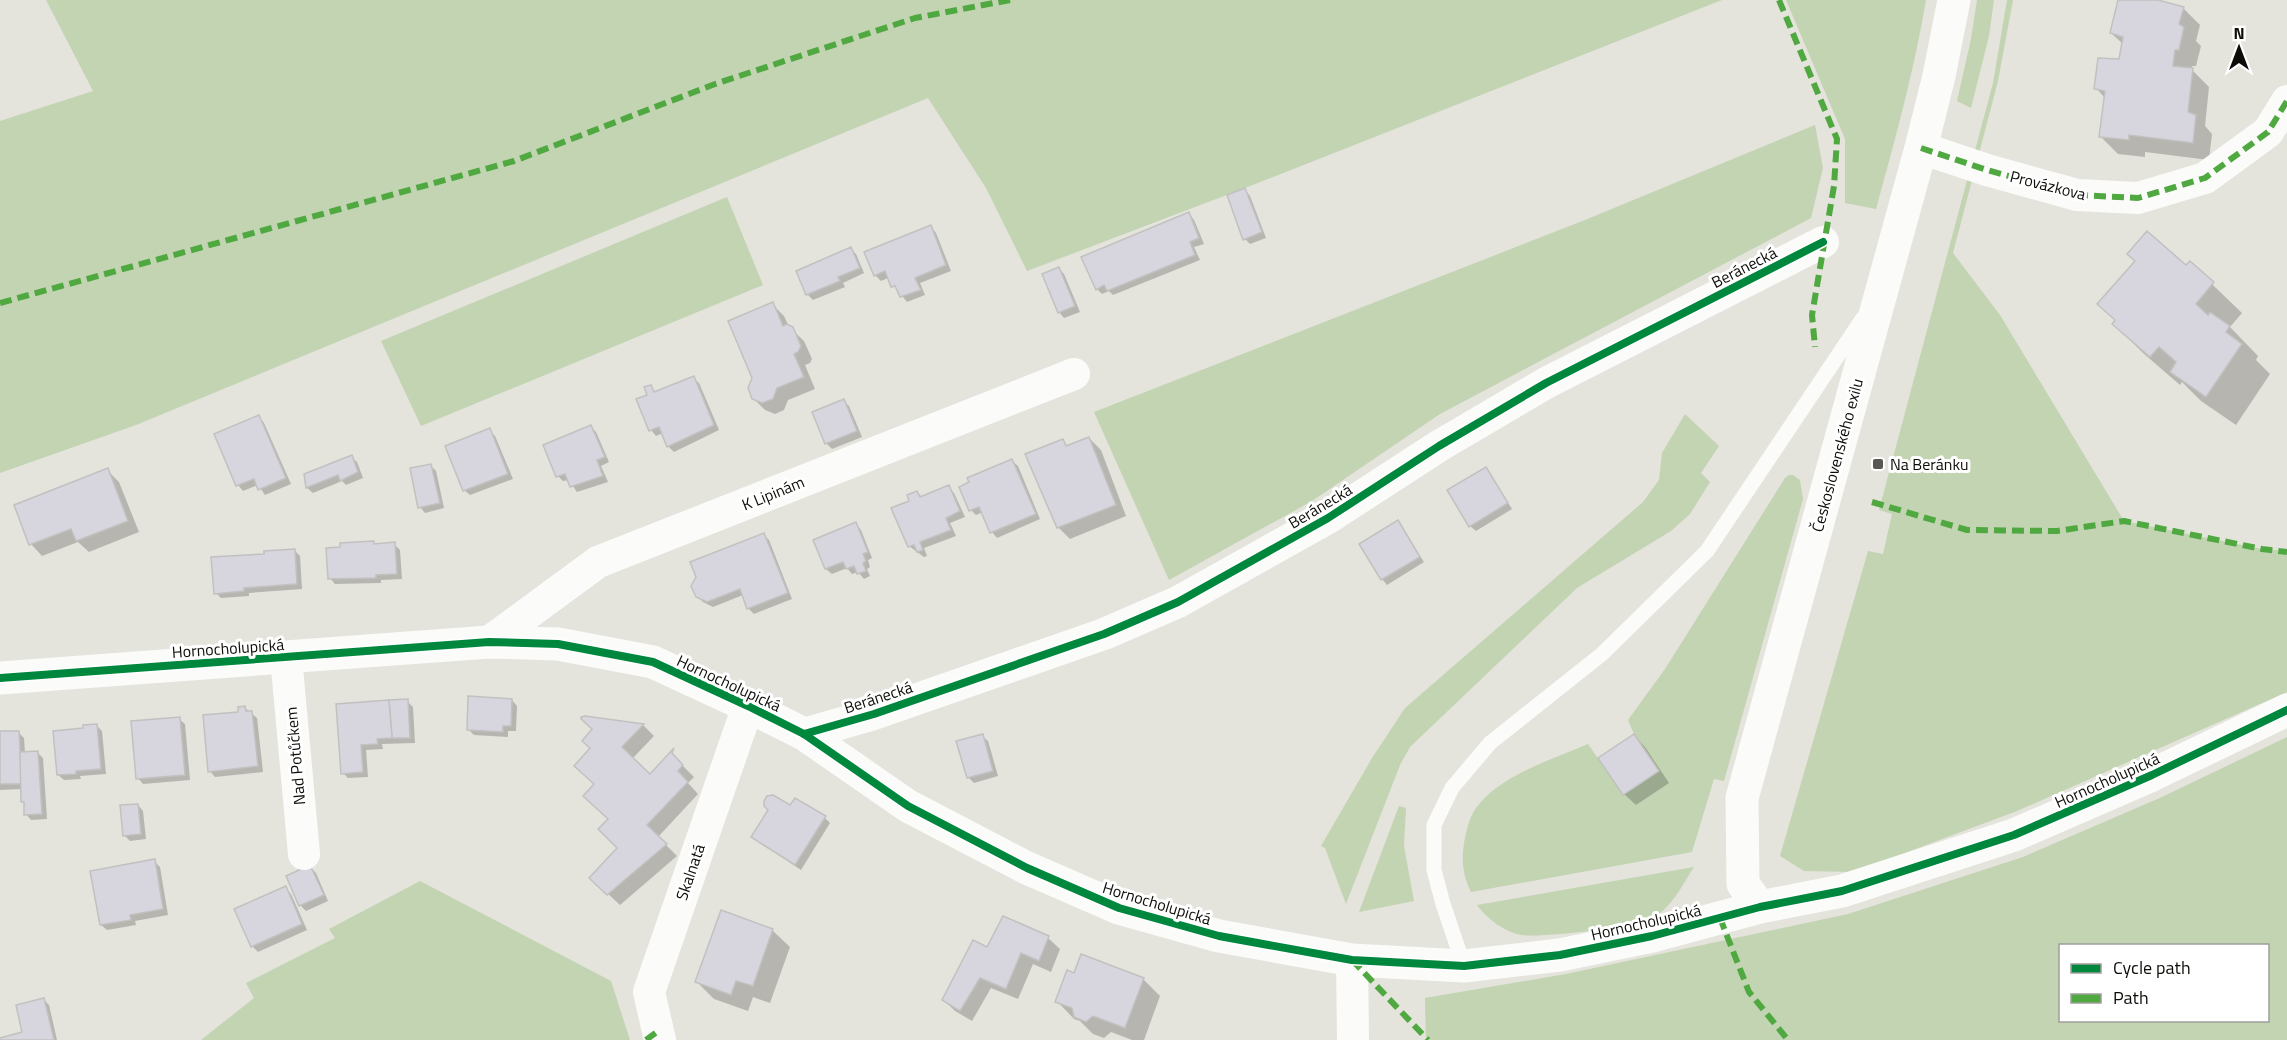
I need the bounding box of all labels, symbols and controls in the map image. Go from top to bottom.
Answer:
north arrow [2209,18,2269,78]
text: N [2233,21,2245,45]
street label: Provázkova [2008,164,2088,206]
street label: Beránecká [1707,240,1781,294]
street label: Československého exilu [1805,376,1869,534]
place label: Na Beránku [1890,452,1969,476]
marker: Na Beránku [1871,457,1885,471]
street label: K Lipinám [738,470,808,516]
street label: Beránecká [1283,477,1357,535]
street label: Hornocholupická [171,632,285,664]
street label: Hornocholupická [673,648,785,718]
street label: Beránecká [841,675,915,719]
street label: Nad Potůčkem [279,706,311,806]
street label: Hornocholupická [2051,746,2163,814]
street label: Skalnatá [669,841,711,903]
street label: Hornocholupická [1100,875,1214,931]
street label: Hornocholupická [1588,898,1704,946]
legend [2059,944,2269,1022]
text: Cycle path [2113,954,2191,981]
text: Path [2113,984,2149,1011]

